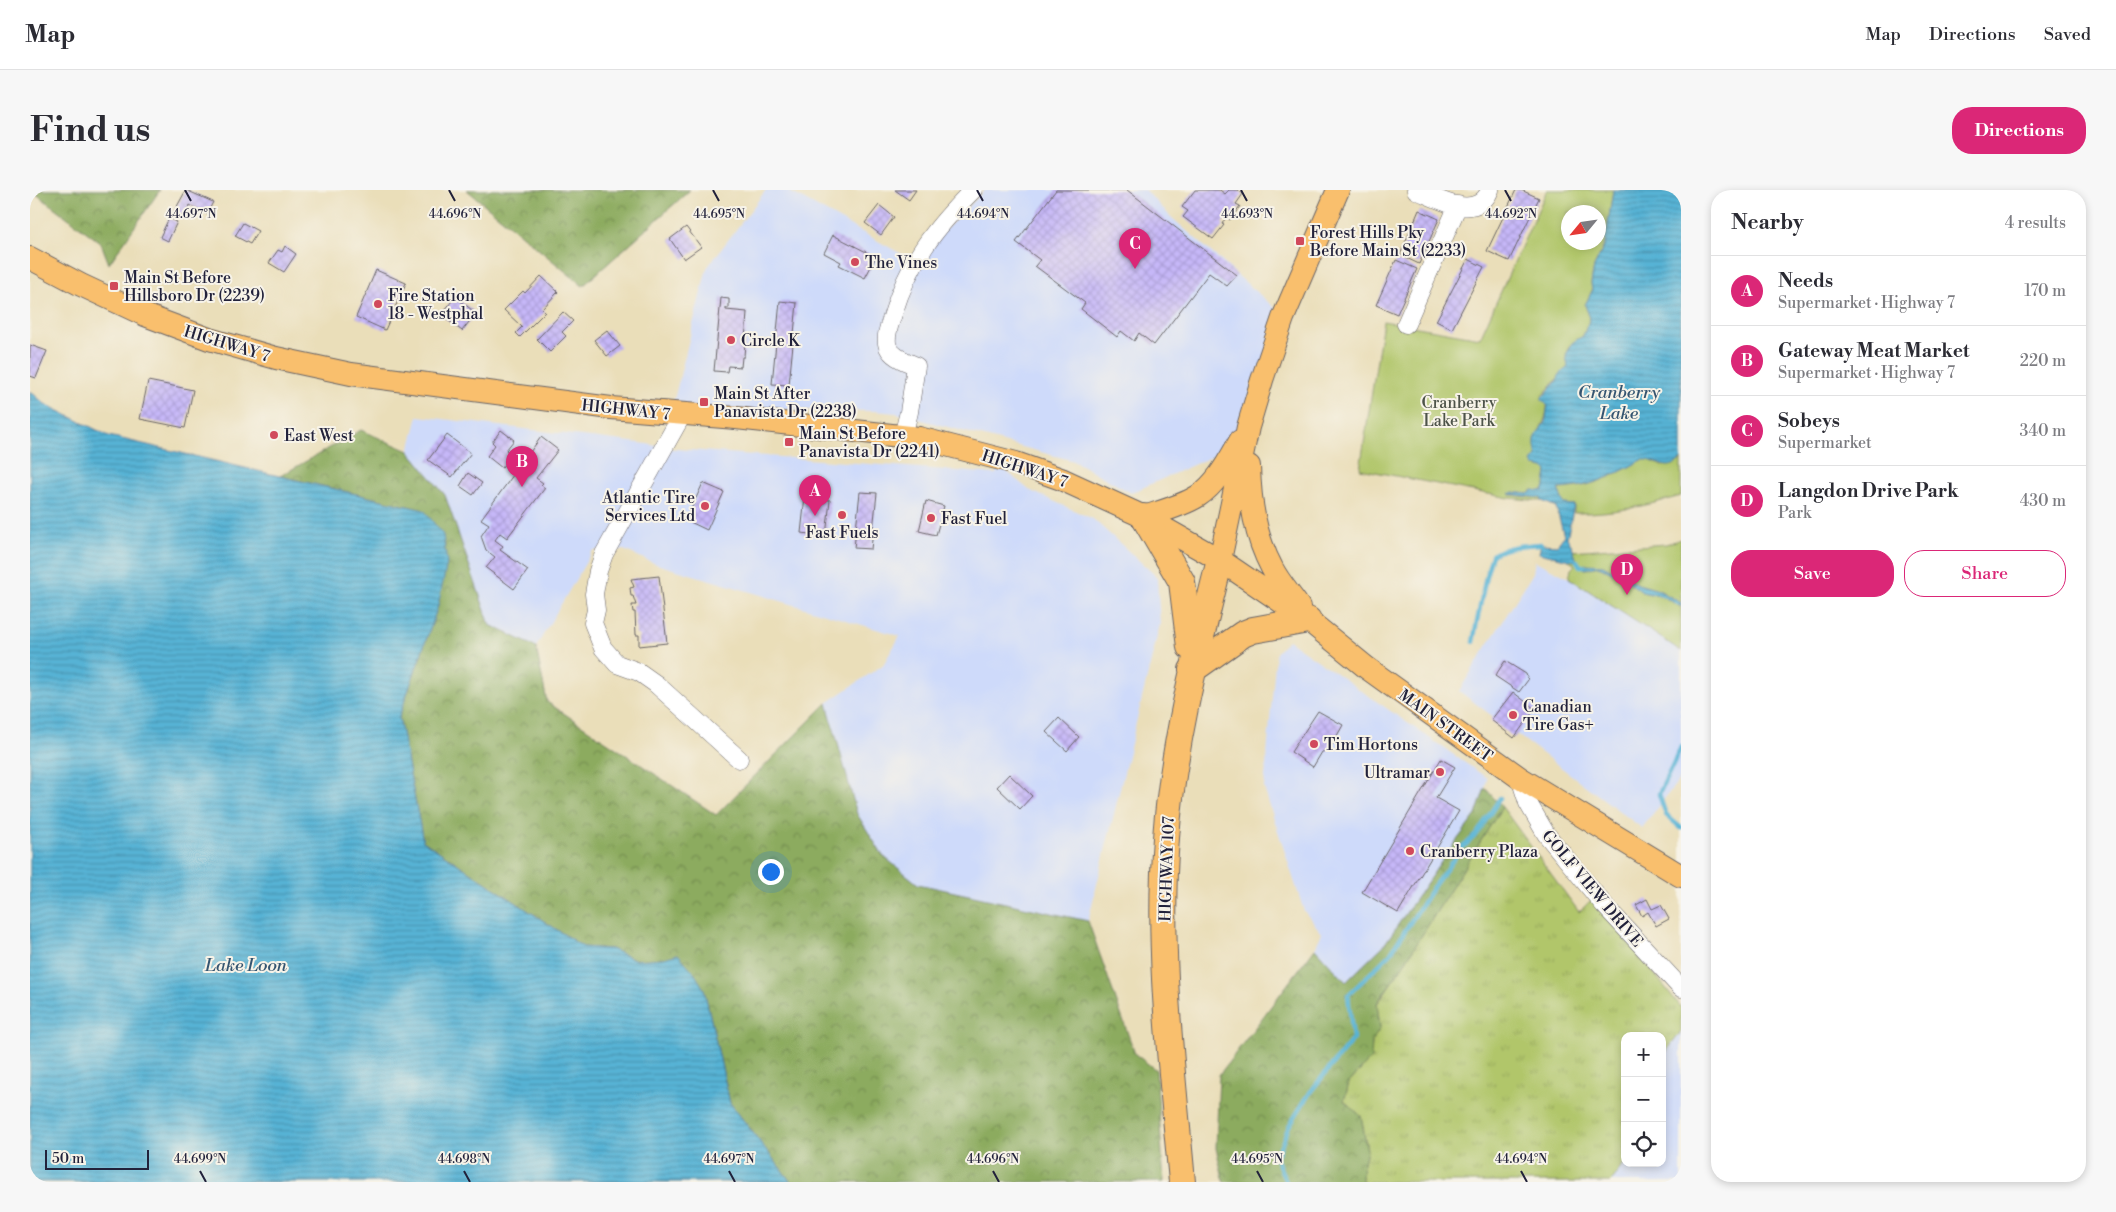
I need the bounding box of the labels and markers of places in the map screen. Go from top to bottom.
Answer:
place label: Forest Hills Pky Before Main St (2233) [1309,223,1466,261]
pin: C [1119,228,1151,269]
marker: Forest Hills Pky Before Main St (2233) [1294,235,1306,247]
place label: The Vines [865,253,937,273]
marker: The Vines [849,256,861,268]
place label: Main St Before Hillsboro Dr (2239) [124,268,265,306]
marker: Main St Before Hillsboro Dr (2239) [108,280,120,292]
place label: Fire Station 18 - Westphal [388,286,484,324]
marker: Fire Station 18 - Westphal [372,298,384,310]
place label: Circle K [741,331,801,351]
marker: Circle K [725,334,737,346]
place label: Main St After Panavista Dr (2238) [714,384,857,422]
marker: Main St After Panavista Dr (2238) [698,396,710,408]
place label: Main St Before Panavista Dr (2241) [799,424,940,462]
place label: East West [284,426,354,446]
marker: East West [268,429,280,441]
marker: Main St Before Panavista Dr (2241) [783,436,795,448]
pin: B [506,446,538,487]
pin: A [799,475,831,516]
place label: Atlantic Tire Services Ltd [601,488,695,526]
marker: Atlantic Tire Services Ltd [699,500,711,512]
marker: Fast Fuels [836,509,848,521]
place label: Fast Fuel [941,509,1007,529]
marker: Fast Fuel [925,512,937,524]
place label: Fast Fuels [805,523,879,543]
pin: D [1611,554,1643,595]
place label: Canadian Tire Gas+ [1523,697,1594,735]
marker: Canadian Tire Gas+ [1507,709,1519,721]
place label: Tim Hortons [1324,735,1418,755]
marker: Tim Hortons [1308,738,1320,750]
place label: Ultramar [1364,763,1430,783]
marker: Ultramar [1434,766,1446,778]
place label: Cranberry Plaza [1420,842,1539,862]
marker: Cranberry Plaza [1404,845,1416,857]

